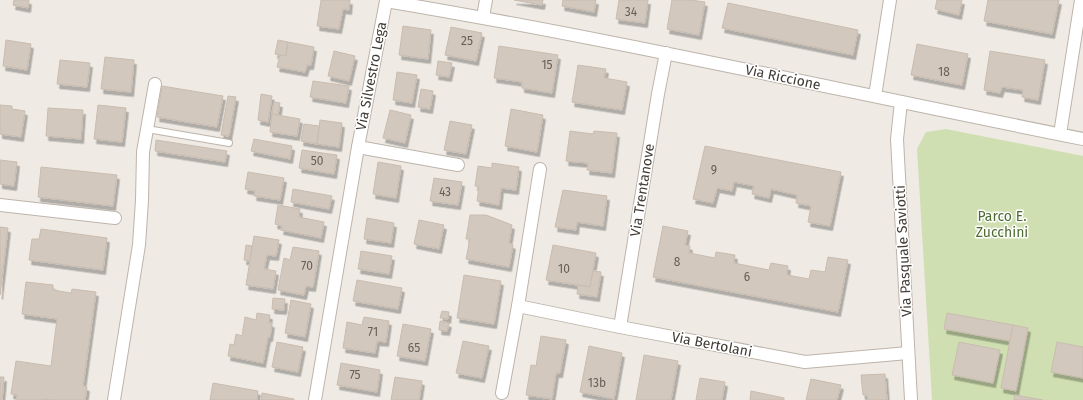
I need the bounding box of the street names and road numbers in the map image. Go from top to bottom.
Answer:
street label: Via Silvestro Lega [353,20,390,132]
street label: Via Riccione [744,61,822,94]
street label: Via Trentanove [627,142,658,238]
street label: Via Pasquale Saviotti [892,185,915,317]
street label: Via Bertolani [670,328,753,361]

